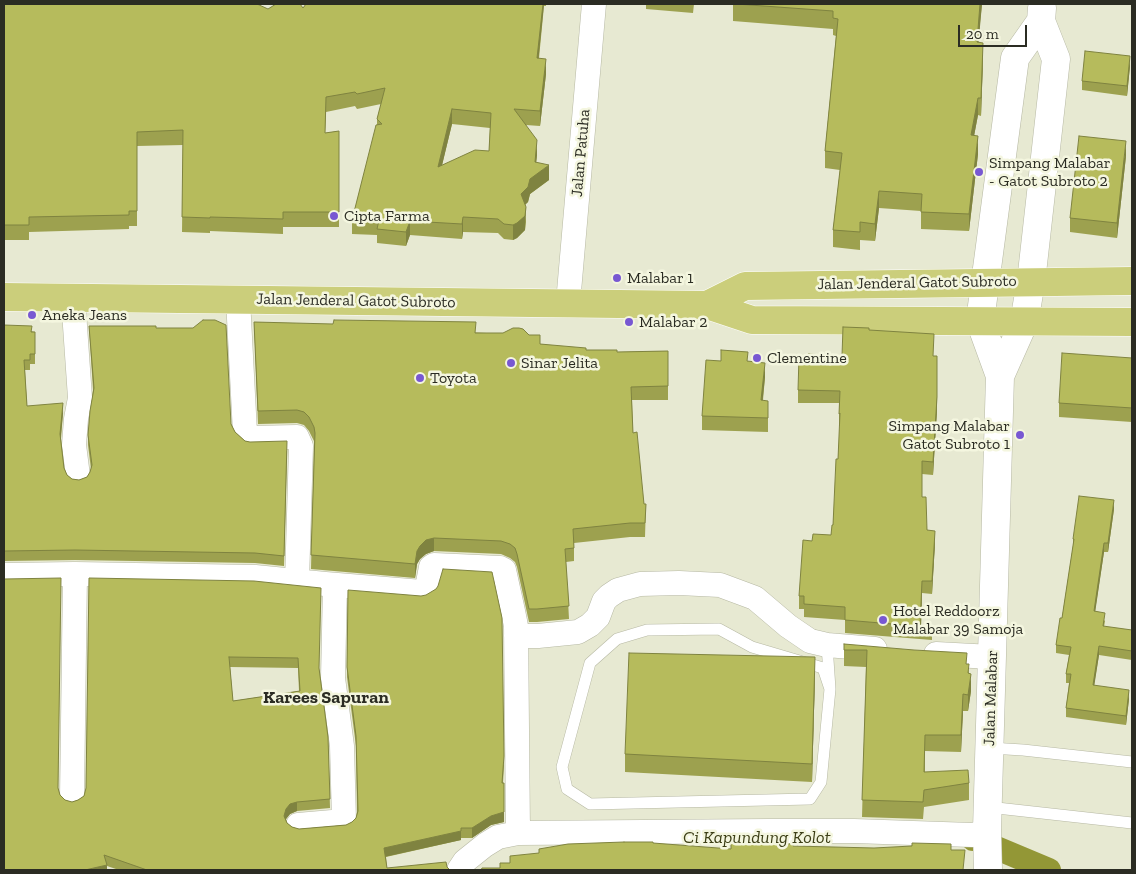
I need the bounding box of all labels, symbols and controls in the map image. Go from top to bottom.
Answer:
scale bar [961,15,1030,47]
text: 20 m [966,25,999,43]
street label: Jalan Patuha [568,108,594,198]
place label: Simpang Malabar - Gatot Subroto 2 [989,153,1111,191]
marker: Simpang Malabar - Gatot Subroto 2 [973,166,985,178]
place label: Cipta Farma [344,206,430,226]
marker: Cipta Farma [328,210,340,222]
place label: Malabar 1 [627,268,693,288]
marker: Malabar 1 [611,272,623,284]
street label: Jalan Jenderal Gatot Subroto [817,272,1017,294]
street label: Jalan Jenderal Gatot Subroto [256,290,456,312]
place label: Aneka Jeans [42,305,127,325]
marker: Aneka Jeans [26,309,38,321]
place label: Malabar 2 [639,312,708,332]
marker: Malabar 2 [623,316,635,328]
place label: Clementine [767,348,847,368]
marker: Clementine [751,352,763,364]
place label: Sinar Jelita [521,353,598,373]
marker: Sinar Jelita [505,357,517,369]
place label: Toyota [430,368,477,388]
marker: Toyota [414,372,426,384]
place label: Simpang Malabar Gatot Subroto 1 [888,416,1010,454]
marker: Simpang Malabar Gatot Subroto 1 [1014,429,1026,441]
place label: Hotel Reddoorz Malabar 39 Samoja [893,601,1023,639]
marker: Hotel Reddoorz Malabar 39 Samoja [877,614,889,626]
street label: Jalan Malabar [980,650,1002,746]
district label: Karees Sapuran [263,687,389,709]
water label: Ci Kapundung Kolot [683,827,831,849]

